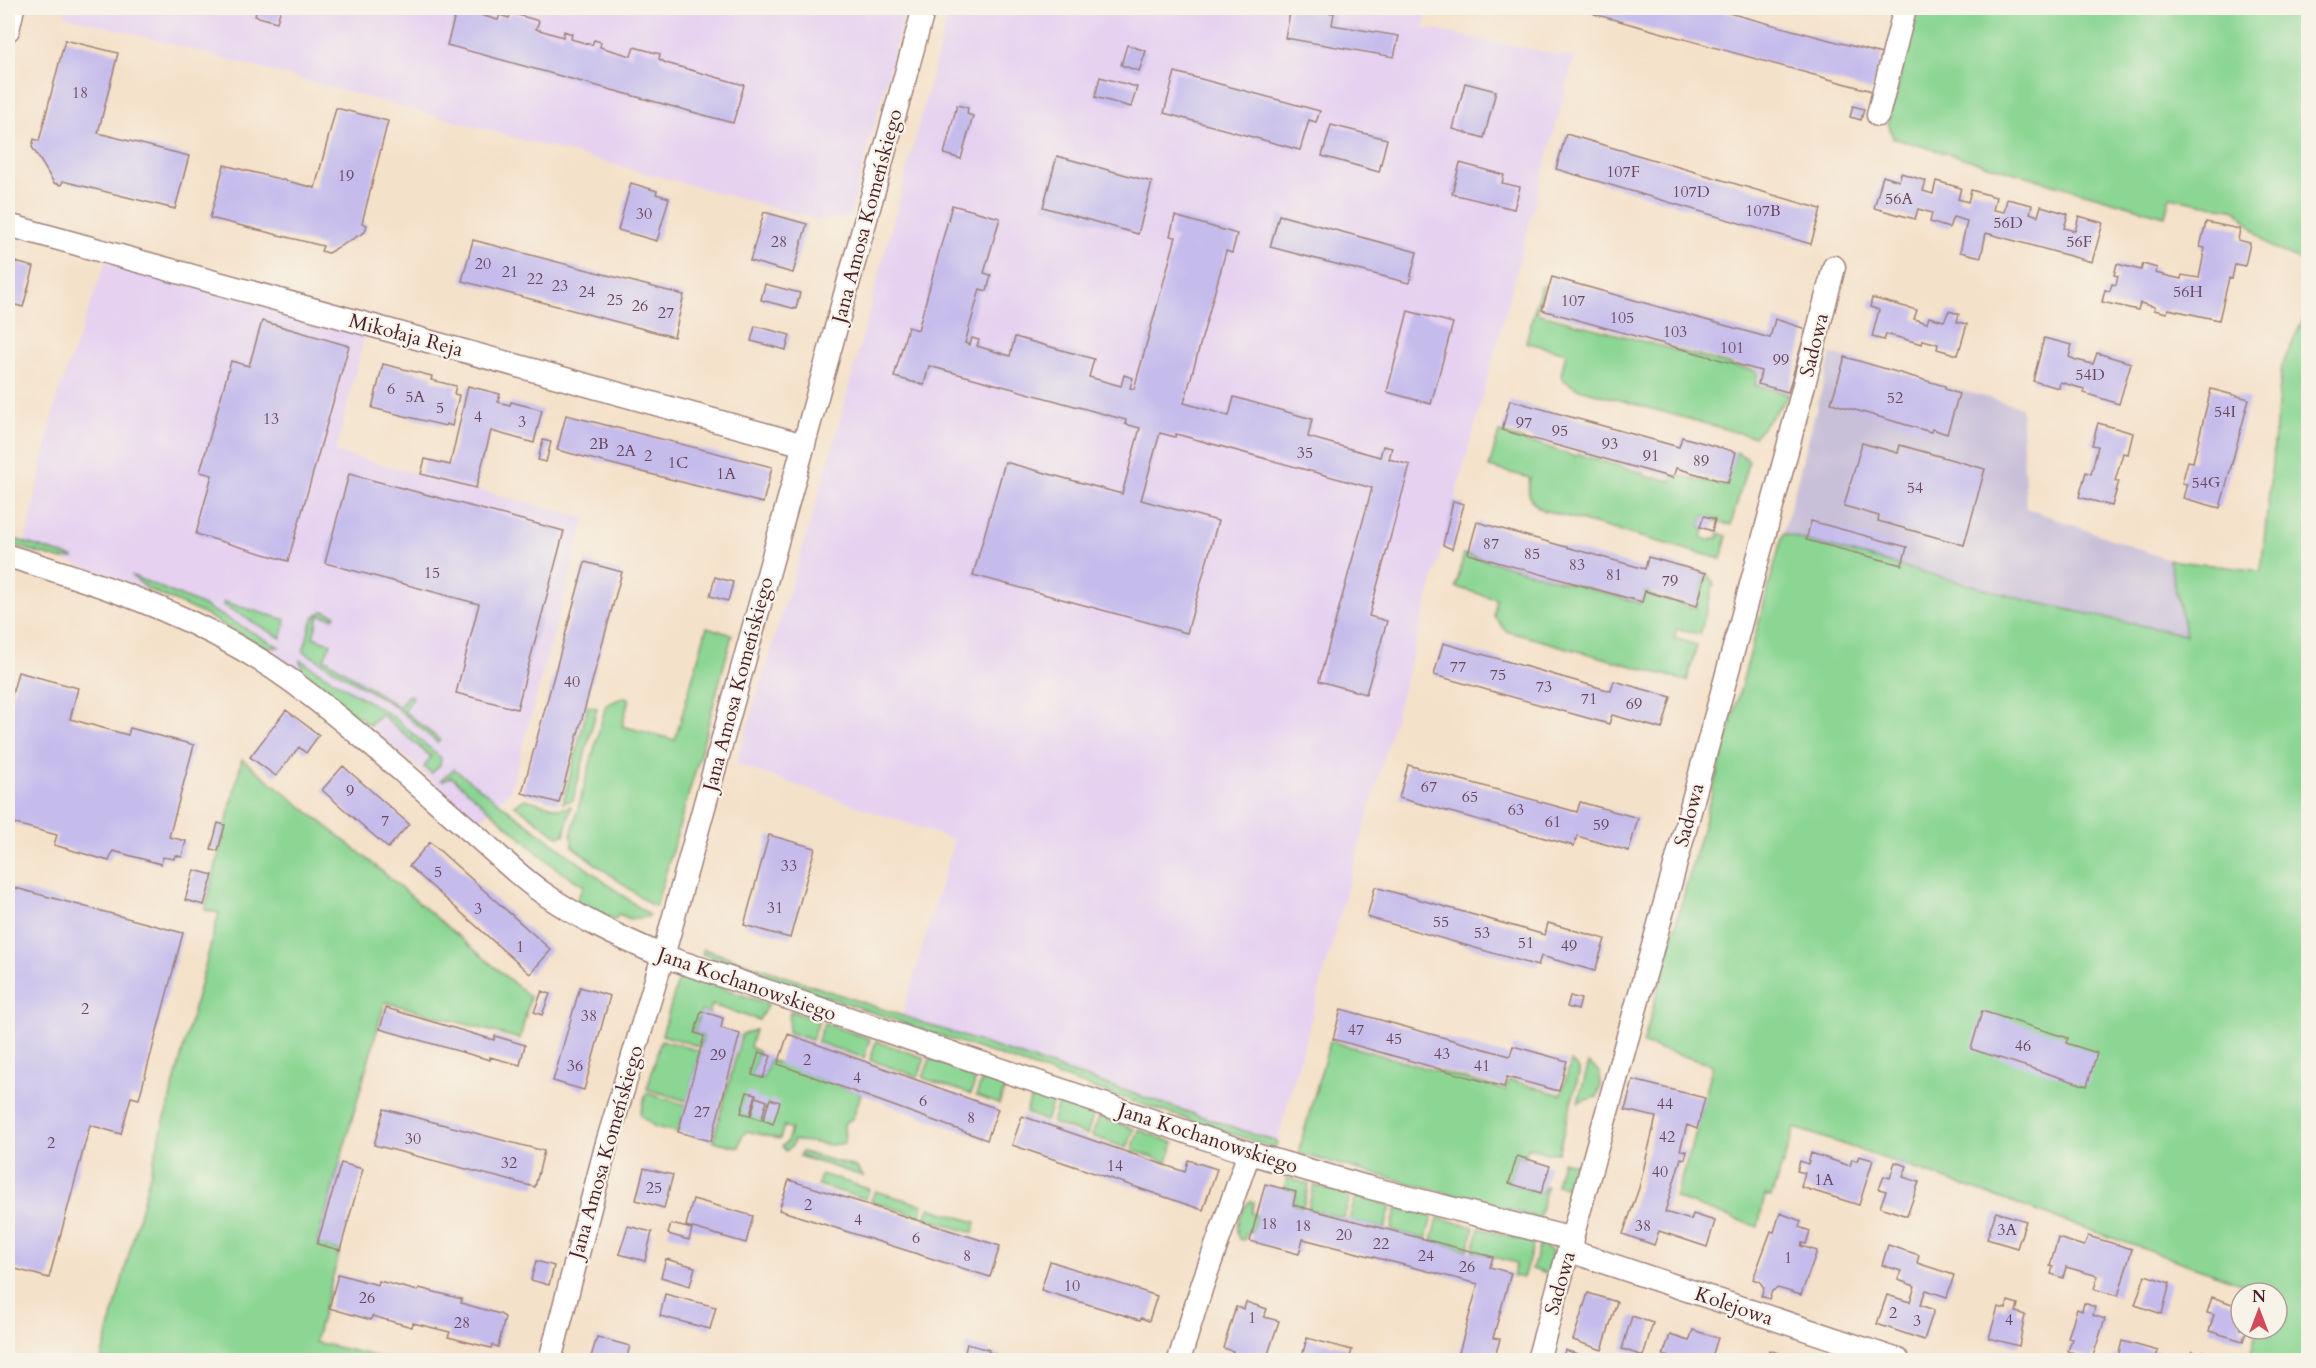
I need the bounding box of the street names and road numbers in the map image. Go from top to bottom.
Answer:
street label: Jana Amosa Komeńskiego [825,106,909,329]
street label: Mikołaja Reja [346,307,466,363]
street label: Sadowa [1793,310,1835,380]
street label: Jana Amosa Komeńskiego [696,574,780,797]
street label: Sadowa [1668,780,1711,850]
street label: Jana Kochanowskiego [651,940,840,1027]
street label: Jana Amosa Komeńskiego [562,1042,649,1265]
street label: Jana Kochanowskiego [1112,1095,1302,1180]
street label: Sadowa [1538,1248,1582,1318]
street label: Kolejowa [1691,1280,1777,1332]

